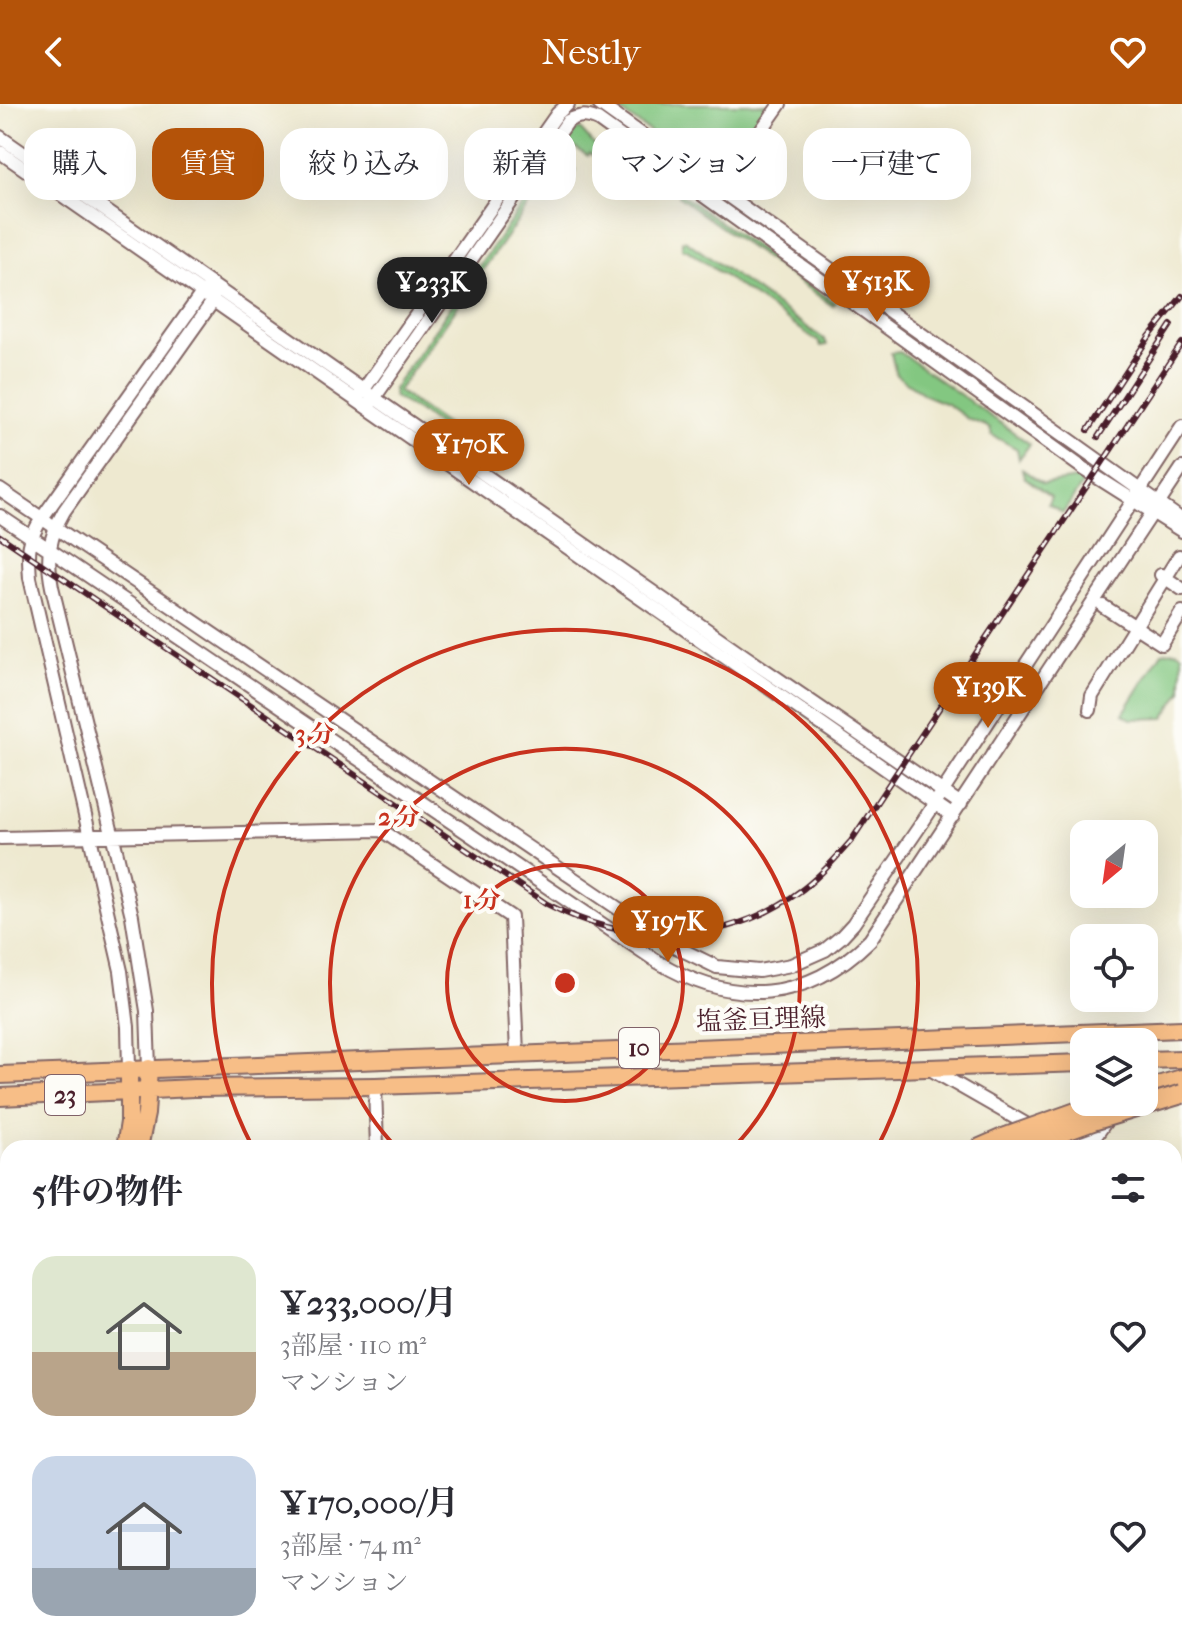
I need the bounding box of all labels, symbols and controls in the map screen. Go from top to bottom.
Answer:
icon: back [32,30,76,74]
icon: heart [1106,30,1150,74]
text: Nestly [542,31,641,73]
chip: 購入 [24,128,136,200]
chip: 賃貸 [152,128,264,200]
chip: 絞り込み [280,128,448,200]
chip: 新着 [464,128,576,200]
chip: マンション [592,128,787,200]
chip: 一戸建て [803,128,971,200]
pin: ¥513K [821,256,933,324]
pin: ¥233K [376,257,488,325]
text: ¥513K [842,266,912,297]
text: ¥233K [395,267,469,298]
pin: ¥170K [413,419,525,487]
text: ¥170K [431,429,507,460]
pin: ¥139K [932,662,1044,730]
text: ¥139K [952,672,1024,703]
text: 3 分 [296,720,335,748]
text: 2 分 [378,803,420,831]
north arrow [1070,820,1158,908]
map controls [1070,820,1158,1116]
text: 1 分 [463,886,501,914]
pin: ¥197K [612,896,724,964]
text: ¥197K [631,906,705,937]
button: locate [1070,924,1158,1012]
centre of rings [551,969,579,997]
street label: 塩釜亘理線 [696,1002,827,1037]
road number: 10 [619,1028,659,1068]
button: layers [1070,1028,1158,1116]
road number: 23 [45,1075,85,1115]
icon: filters [1106,1166,1150,1210]
text: 5件の物件 [32,1172,183,1212]
text: ¥233,000/月 [280,1283,457,1323]
icon: home [96,1288,192,1384]
icon: heart [1106,1314,1150,1358]
text: 3部屋 · 110 m² [280,1330,426,1361]
text: マンション [280,1367,409,1398]
text: ¥170,000/月 [280,1483,459,1523]
icon: home [96,1488,192,1584]
icon: heart [1106,1514,1150,1558]
text: 3部屋 · 74 m² [280,1530,421,1561]
text: マンション [280,1567,409,1598]

